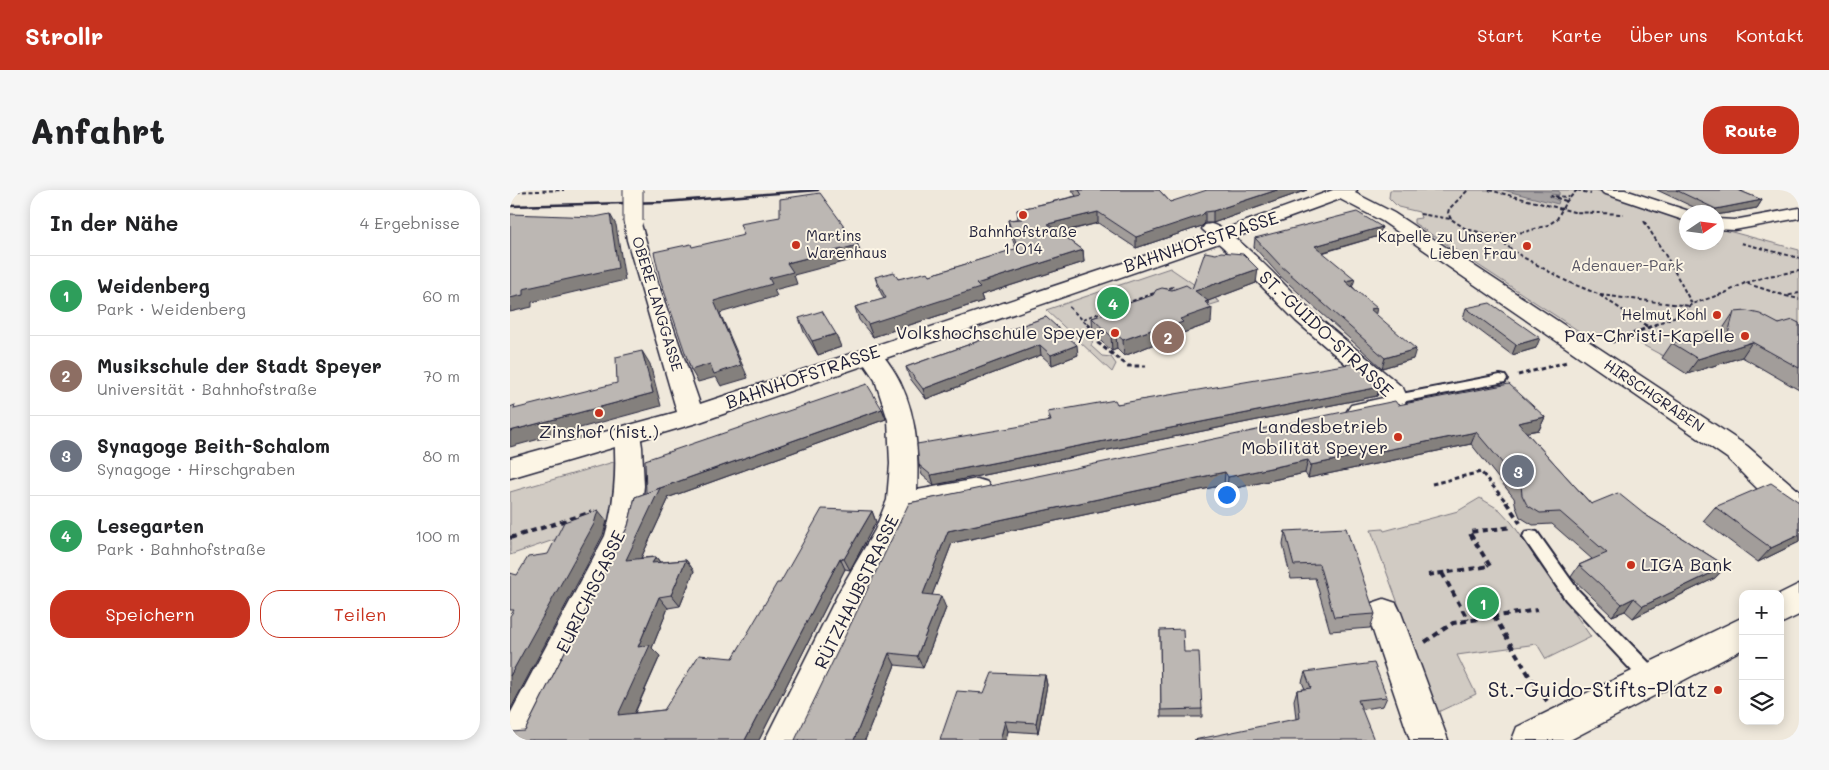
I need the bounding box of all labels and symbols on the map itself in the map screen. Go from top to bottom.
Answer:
street label: BAHNHOFSTRASSE [1120,205,1281,277]
north arrow [1679,205,1724,250]
marker: Bahnhofstraße 1 O14 [1017,209,1029,221]
place label: Bahnhofstraße 1 O14 [969,221,1077,258]
place label: Martins Warenhaus [806,225,887,262]
place label: Kapelle zu Unserer Lieben Frau [1378,226,1517,263]
street label: OBERE LANGGASSE [628,234,688,374]
marker: Martins Warenhaus [790,239,802,251]
marker: Kapelle zu Unserer Lieben Frau [1521,240,1533,252]
park label: Adenauer-Park [1571,255,1683,275]
street label: ST.-GUIDO-STRASSE [1254,265,1399,402]
pin: 4 [1097,284,1129,322]
place label: Helmut Kohl [1621,304,1707,324]
marker: Helmut Kohl [1711,309,1723,321]
pin: 2 [1152,318,1184,356]
place label: Volkshochschule Speyer [896,320,1105,344]
place label: Pax-Christi-Kapelle [1564,323,1735,347]
marker: Volkshochschule Speyer [1109,327,1121,339]
marker: Pax-Christi-Kapelle [1739,330,1751,342]
street label: BAHNHOFSTRASSE [722,338,883,414]
street label: HIRSCHGRABEN [1601,354,1709,436]
marker: Zinshof (hist.) [593,407,605,419]
place label: Landesbetrieb Mobilität Speyer [1241,414,1388,459]
place label: Zinshof (hist.) [539,419,659,443]
marker: Landesbetrieb Mobilität Speyer [1392,431,1404,443]
pin: 3 [1502,452,1534,490]
your location [1214,482,1240,508]
street label: RÜTZHAUBSTRASSE [808,510,904,673]
street label: EURICHSGASSE [550,526,630,657]
place label: LIGA Bank [1641,552,1732,576]
marker: LIGA Bank [1625,559,1637,571]
pin: 1 [1467,584,1499,622]
place label: St.-Guido-Stifts-Platz [1488,675,1708,702]
marker: St.-Guido-Stifts-Platz [1712,684,1724,696]

